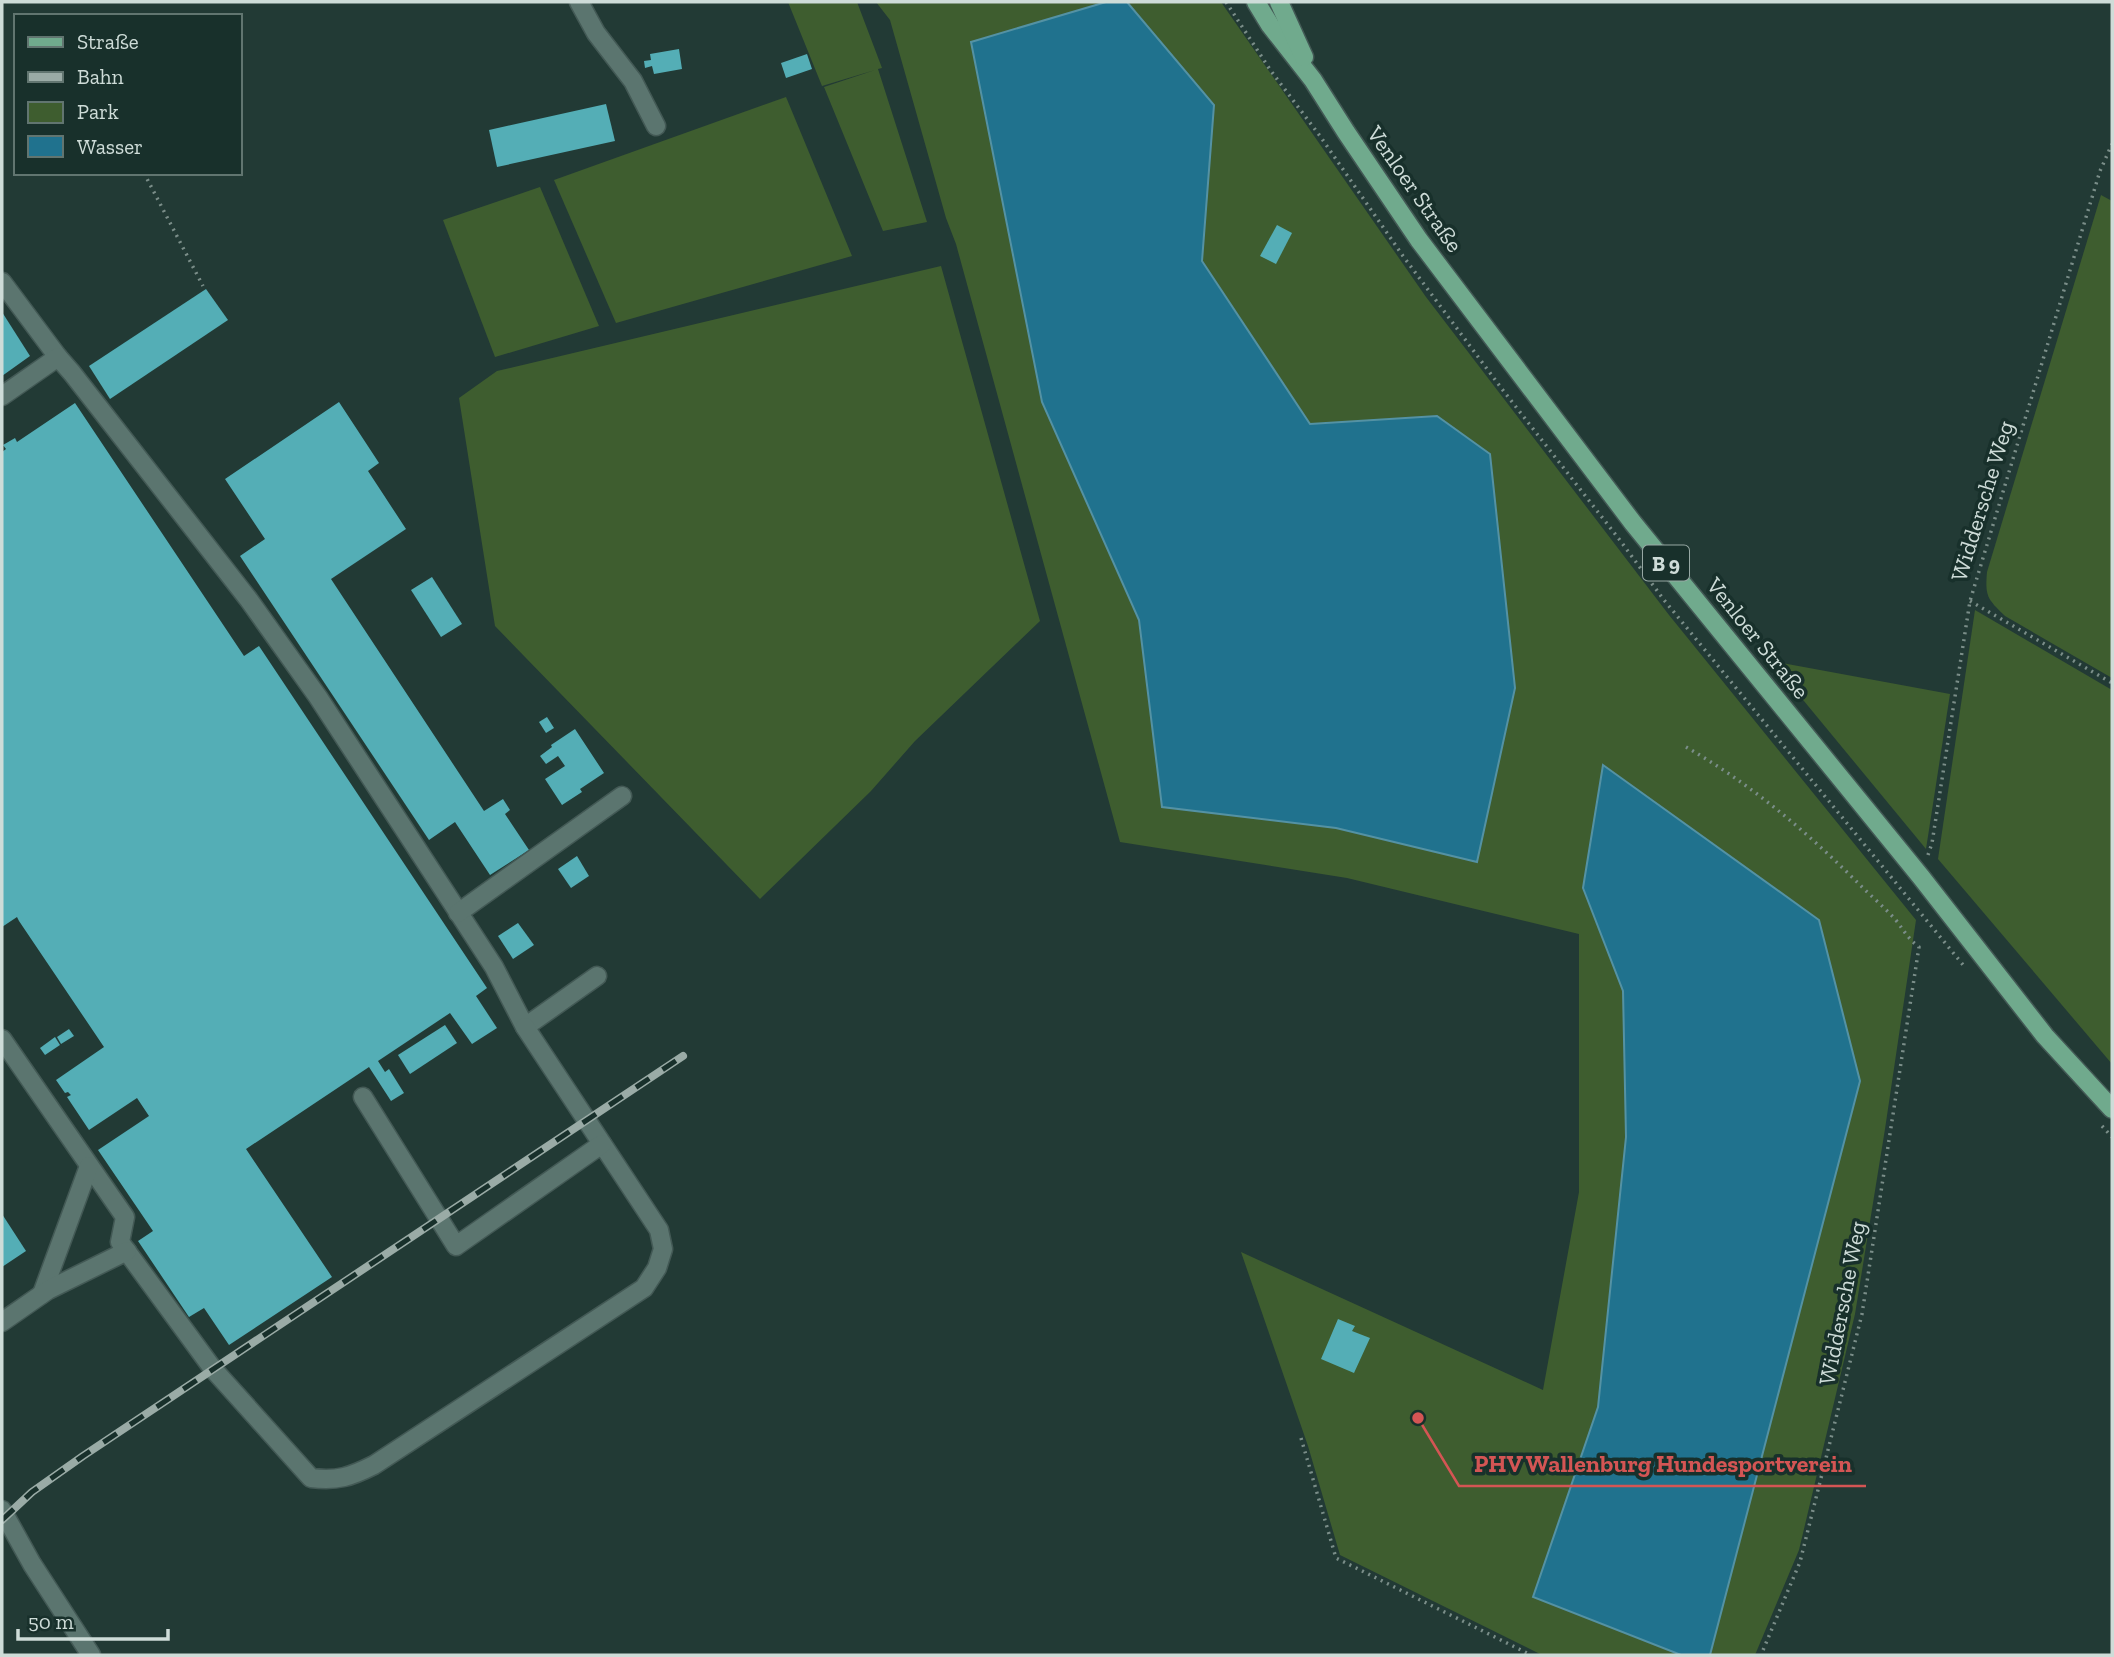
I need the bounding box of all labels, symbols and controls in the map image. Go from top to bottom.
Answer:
legend [14,14,242,175]
text: Straße [77,29,139,54]
text: Bahn [77,64,124,89]
text: Park [77,99,119,124]
street label: Venloer Straße [1361,120,1469,258]
text: Wasser [77,134,143,159]
street label: Widdersche Weg [1944,417,2020,584]
road number: B 9 [1643,546,1689,580]
street label: Venloer Straße [1700,571,1815,704]
street label: Widdersche Weg [1812,1218,1872,1387]
callout: PHV Wallenburg Hundesportverein [1459,1441,1866,1486]
text: PHV Wallenburg Hundesportverein [1474,1449,1852,1478]
scale bar [18,1598,168,1642]
text: 50 m [28,1609,74,1634]

